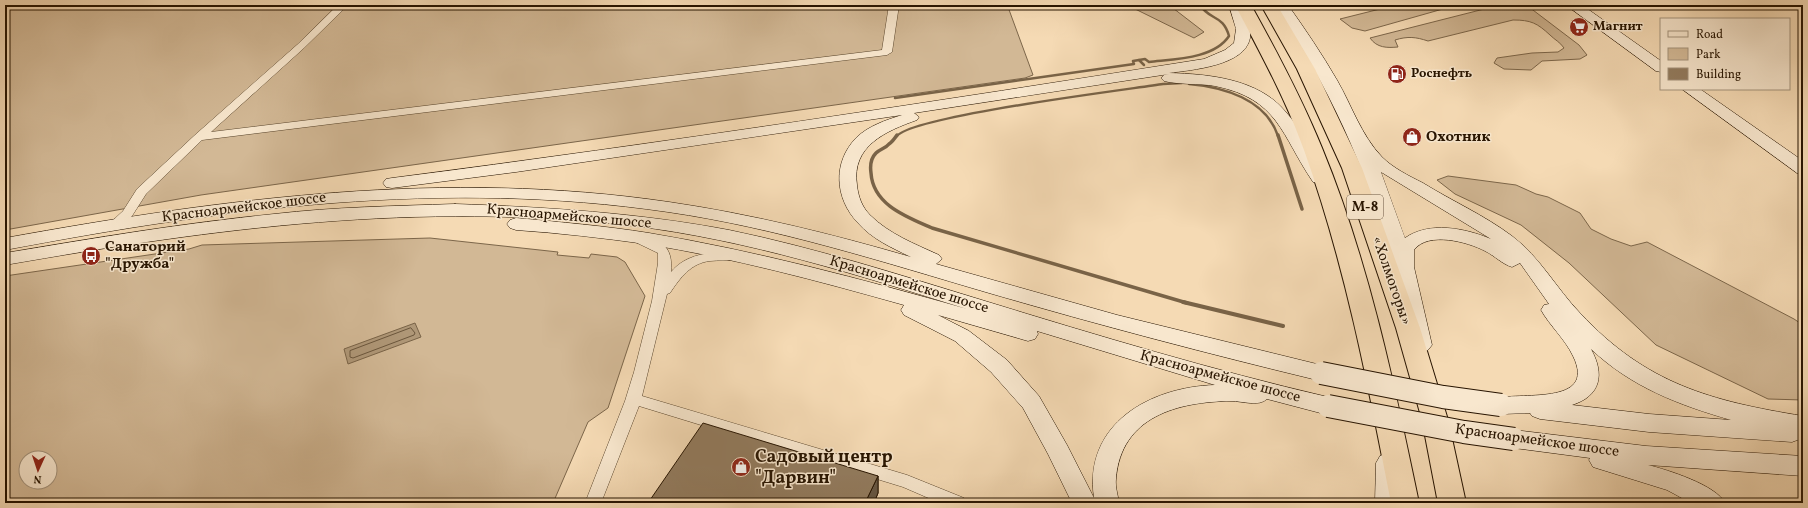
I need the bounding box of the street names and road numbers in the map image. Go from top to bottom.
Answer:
street label: Красноармейское шоссе [161,187,327,229]
road number: М-8 [1347,195,1383,219]
street label: Красноармейское шоссе [486,199,652,235]
street label: «Холмогоры» [1366,234,1416,328]
street label: Красноармейское шоссе [827,251,991,319]
street label: Красноармейское шоссе [1137,345,1303,409]
street label: Красноармейское шоссе [1454,419,1620,463]

